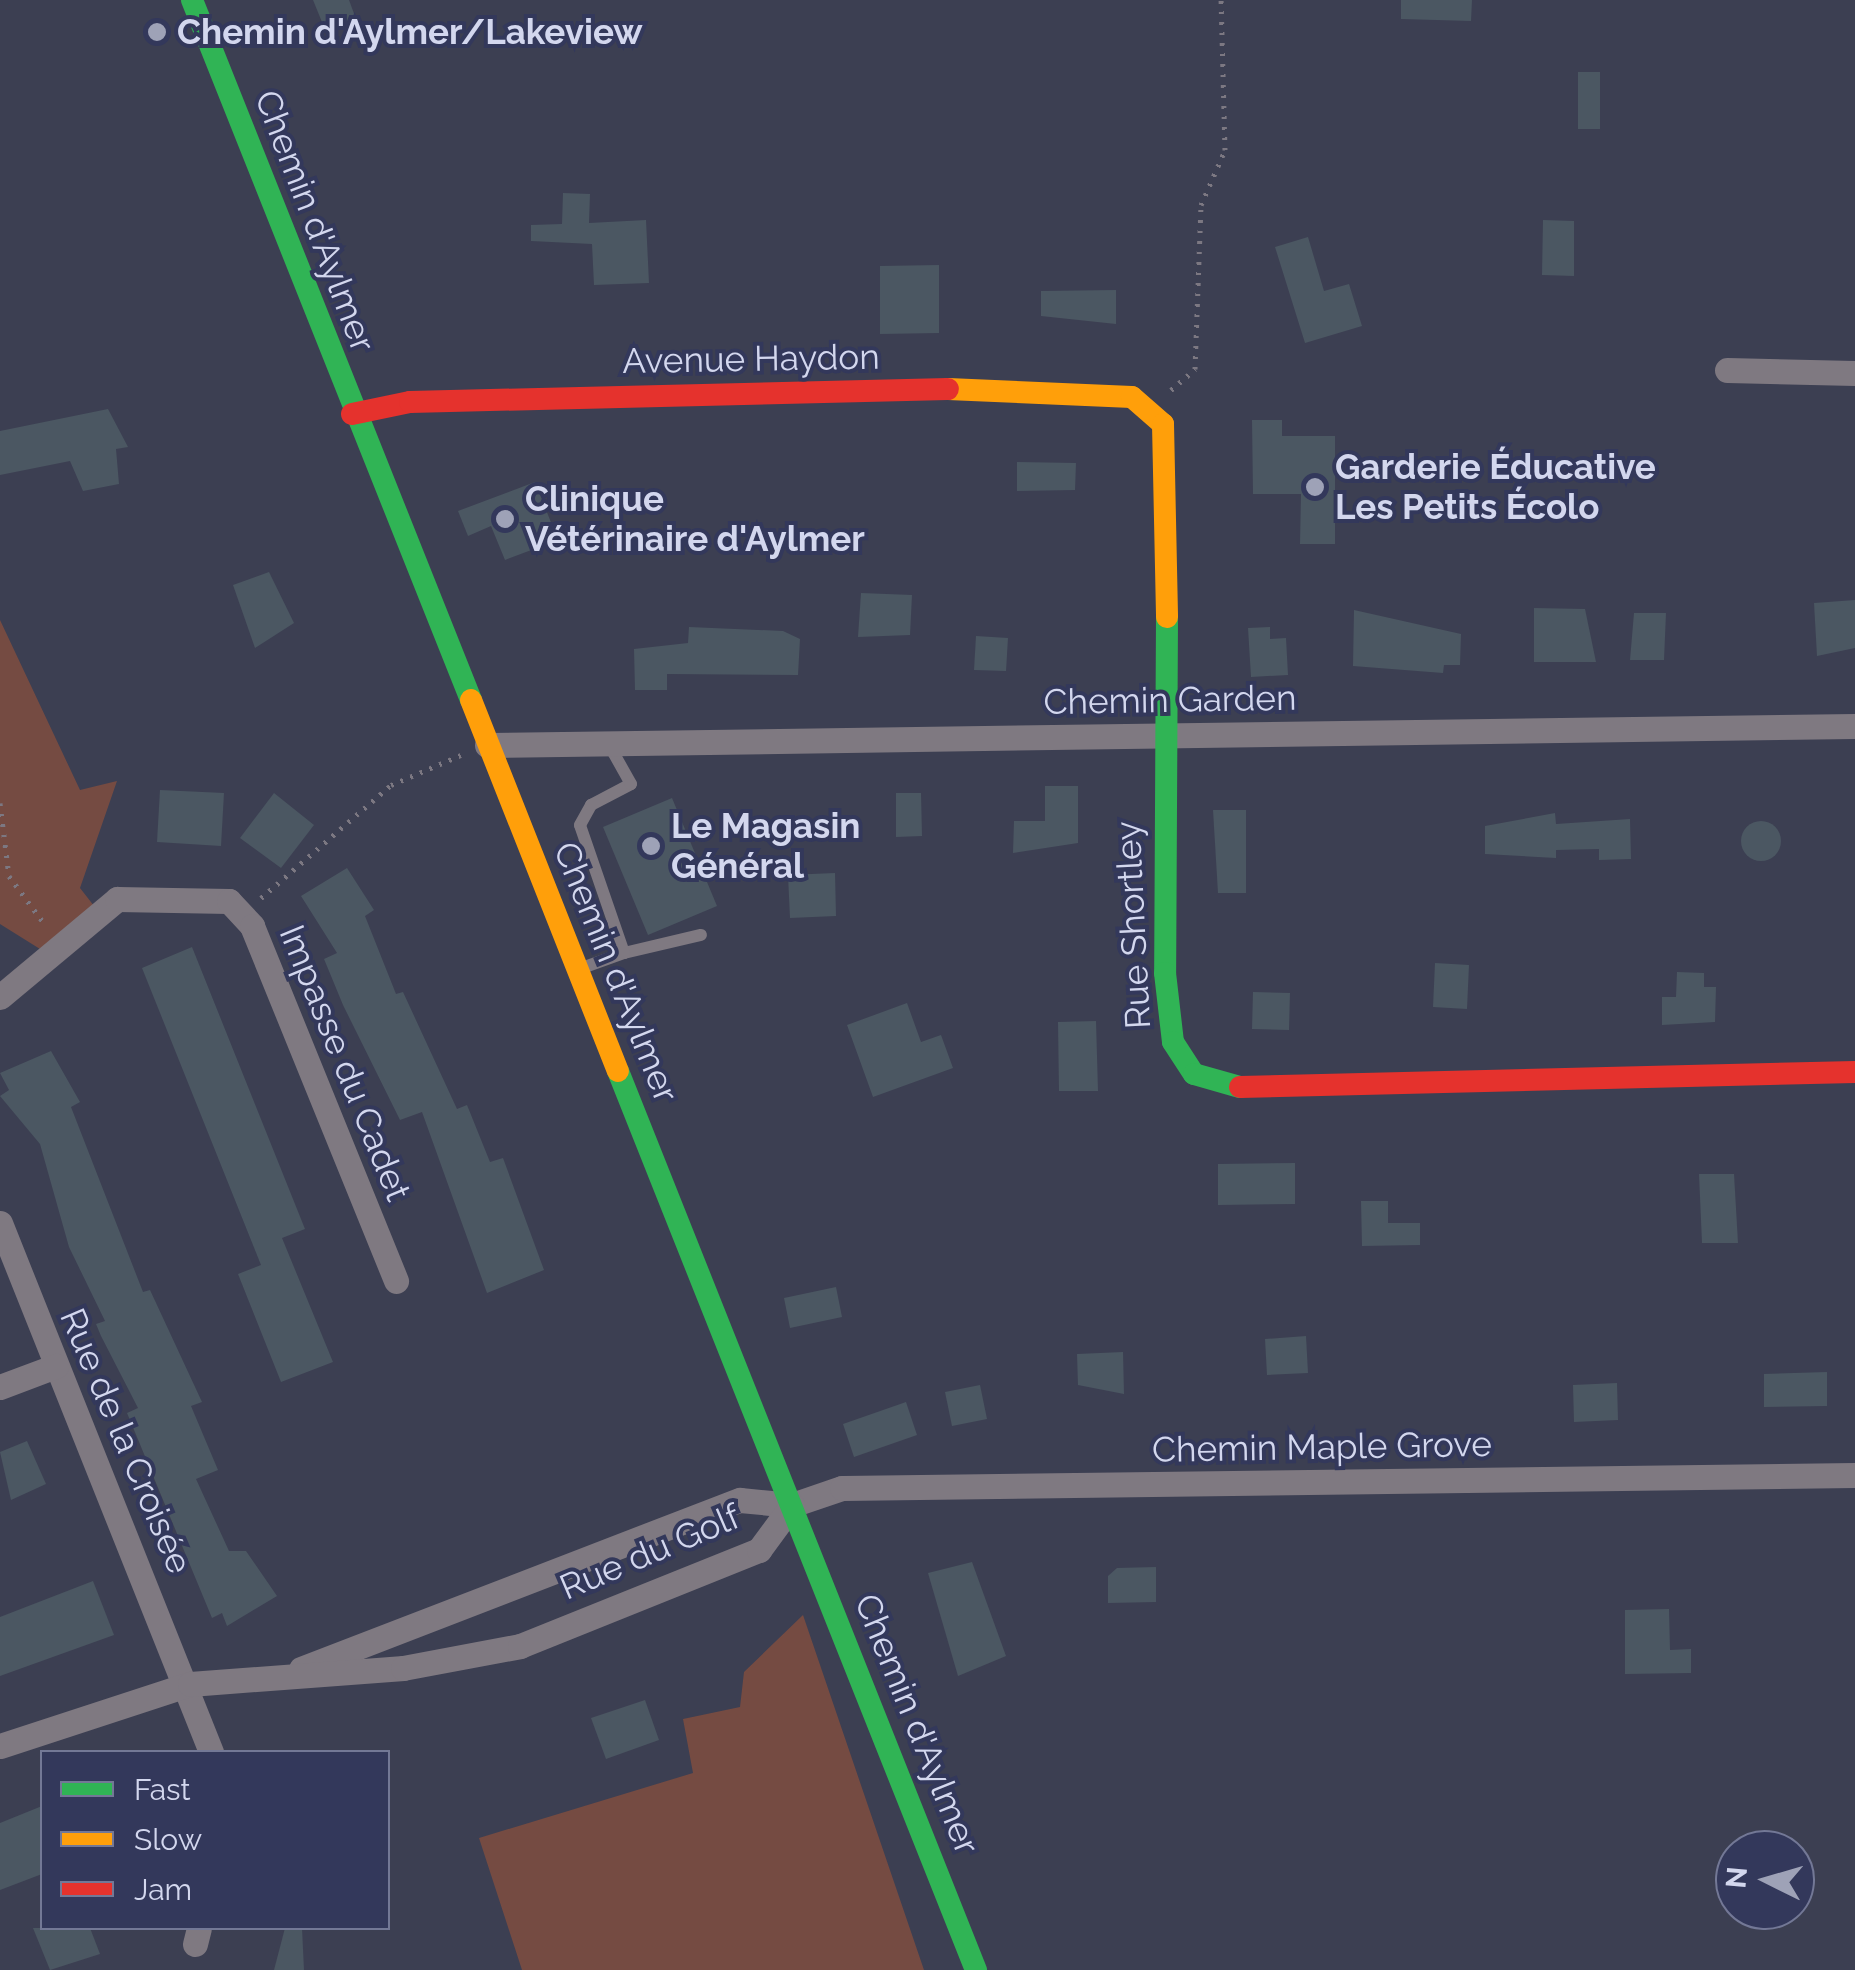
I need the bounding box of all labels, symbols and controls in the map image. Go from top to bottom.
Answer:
place label: Chemin d'Aylmer/Lakeview [177,11,643,53]
marker: Chemin d'Aylmer/Lakeview [146,21,168,43]
street label: Chemin d'Aylmer [246,84,384,358]
street label: Avenue Haydon [622,336,880,382]
place label: Garderie Éducative Les Petits Écolo [1335,446,1656,528]
marker: Garderie Éducative Les Petits Écolo [1304,476,1326,498]
place label: Clinique Vétérinaire d'Aylmer [525,478,865,560]
marker: Clinique Vétérinaire d'Aylmer [494,508,516,530]
street label: Chemin Garden [1043,677,1297,723]
place label: Le Magasin Général [671,805,860,887]
street label: Rue Shortley [1107,820,1159,1030]
marker: Le Magasin Général [640,835,662,857]
street label: Chemin d'Aylmer [545,836,687,1108]
street label: Impasse du Cadet [271,919,419,1207]
street label: Rue de la Croisée [51,1302,201,1580]
street label: Chemin Maple Grove [1152,1423,1492,1471]
street label: Rue du Golf [554,1495,746,1609]
street label: Chemin d'Aylmer [846,1588,988,1860]
legend [40,1750,390,1930]
text: Fast [134,1772,191,1807]
text: Slow [134,1822,202,1857]
north arrow [1715,1830,1815,1930]
text: N [1719,1865,1754,1890]
text: Jam [134,1872,192,1907]

